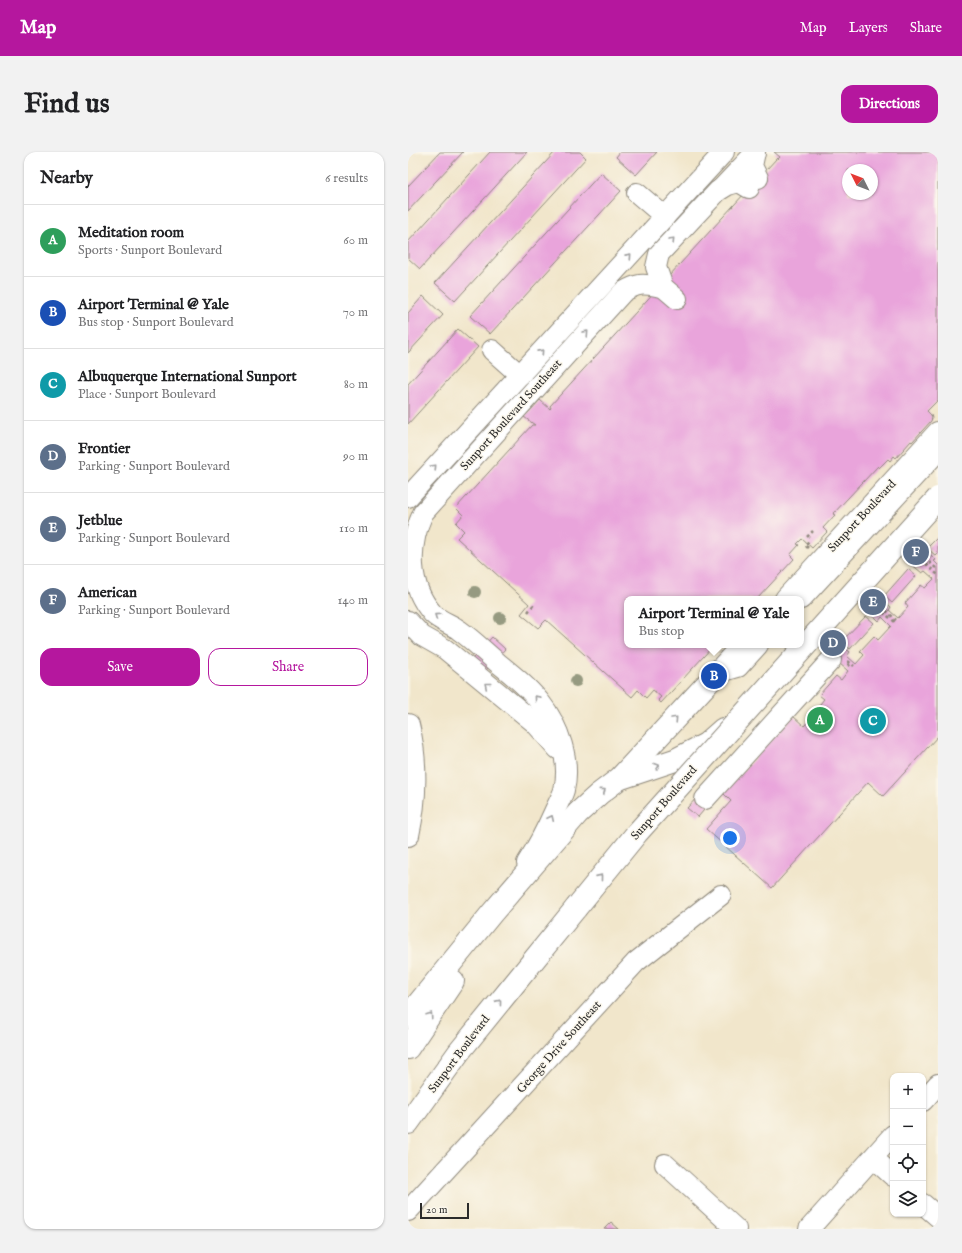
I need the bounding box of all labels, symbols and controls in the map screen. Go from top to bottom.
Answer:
text: Map [20,16,56,40]
text: Map [800,19,827,37]
text: Layers [849,19,888,37]
text: Share [910,19,942,37]
button: Directions [841,85,938,123]
text: Find us [24,87,110,122]
north arrow [842,164,878,200]
text: Nearby [40,168,93,189]
text: 6 results [325,170,368,187]
text: Meditation room [78,223,184,242]
text: A [49,232,57,249]
text: 60 m [343,232,368,249]
one-way arrow [667,237,674,245]
text: Sports · Sunport Boulevard [78,242,222,259]
one-way arrow [624,253,631,260]
text: Airport Terminal @ Yale [78,295,229,314]
text: B [49,304,57,321]
text: 70 m [343,304,368,321]
text: Bus stop · Sunport Boulevard [78,314,234,331]
one-way arrow [581,330,589,338]
one-way arrow [536,349,543,356]
street label: Sunport Boulevard Southeast [457,356,566,474]
text: Albuquerque International Sunport [78,367,297,386]
text: C [48,376,58,393]
text: 80 m [344,376,368,393]
text: Place · Sunport Boulevard [78,386,216,403]
text: Frontier [78,439,130,458]
text: D [48,448,58,465]
text: 90 m [343,448,368,465]
text: Parking · Sunport Boulevard [78,458,230,475]
one-way arrow [429,465,436,472]
street label: Sunport Boulevard [825,476,900,556]
text: Jetblue [78,511,122,530]
text: E [48,520,58,537]
text: 110 m [339,520,368,537]
text: Parking · Sunport Boulevard [78,530,230,547]
pin: F [903,537,929,567]
text: American [78,583,137,602]
pin: E [860,587,886,617]
text: F [49,592,57,609]
text: 140 m [338,592,368,609]
popup [624,596,804,648]
text: Parking · Sunport Boulevard [78,602,230,619]
text: Airport Terminal @ Yale [639,604,789,623]
one-way arrow [434,614,441,621]
text: Bus stop [639,623,684,640]
pin: D [820,628,846,658]
button: Save [40,648,200,686]
button: Share [208,648,368,686]
pin: B [701,661,727,691]
one-way arrow [485,683,492,690]
one-way arrow [534,696,541,703]
pin: A [807,705,833,735]
pin: C [860,706,886,736]
one-way arrow [670,716,677,723]
street label: Sunport Boulevard [628,762,701,844]
one-way arrow [653,762,660,771]
one-way arrow [598,789,605,796]
one-way arrow [546,815,554,823]
your location [720,828,740,848]
one-way arrow [596,875,603,882]
street label: George Drive Southeast [513,998,605,1096]
one-way arrow [494,1000,501,1007]
street label: Sunport Boulevard [425,1012,494,1096]
one-way arrow [425,1013,432,1020]
map controls [890,1073,926,1217]
button: + [890,1073,926,1109]
button: − [890,1109,926,1145]
button: locate [890,1145,926,1181]
button: layers [890,1181,926,1217]
scale bar [420,1201,469,1220]
text: 20 m [426,1203,447,1217]

